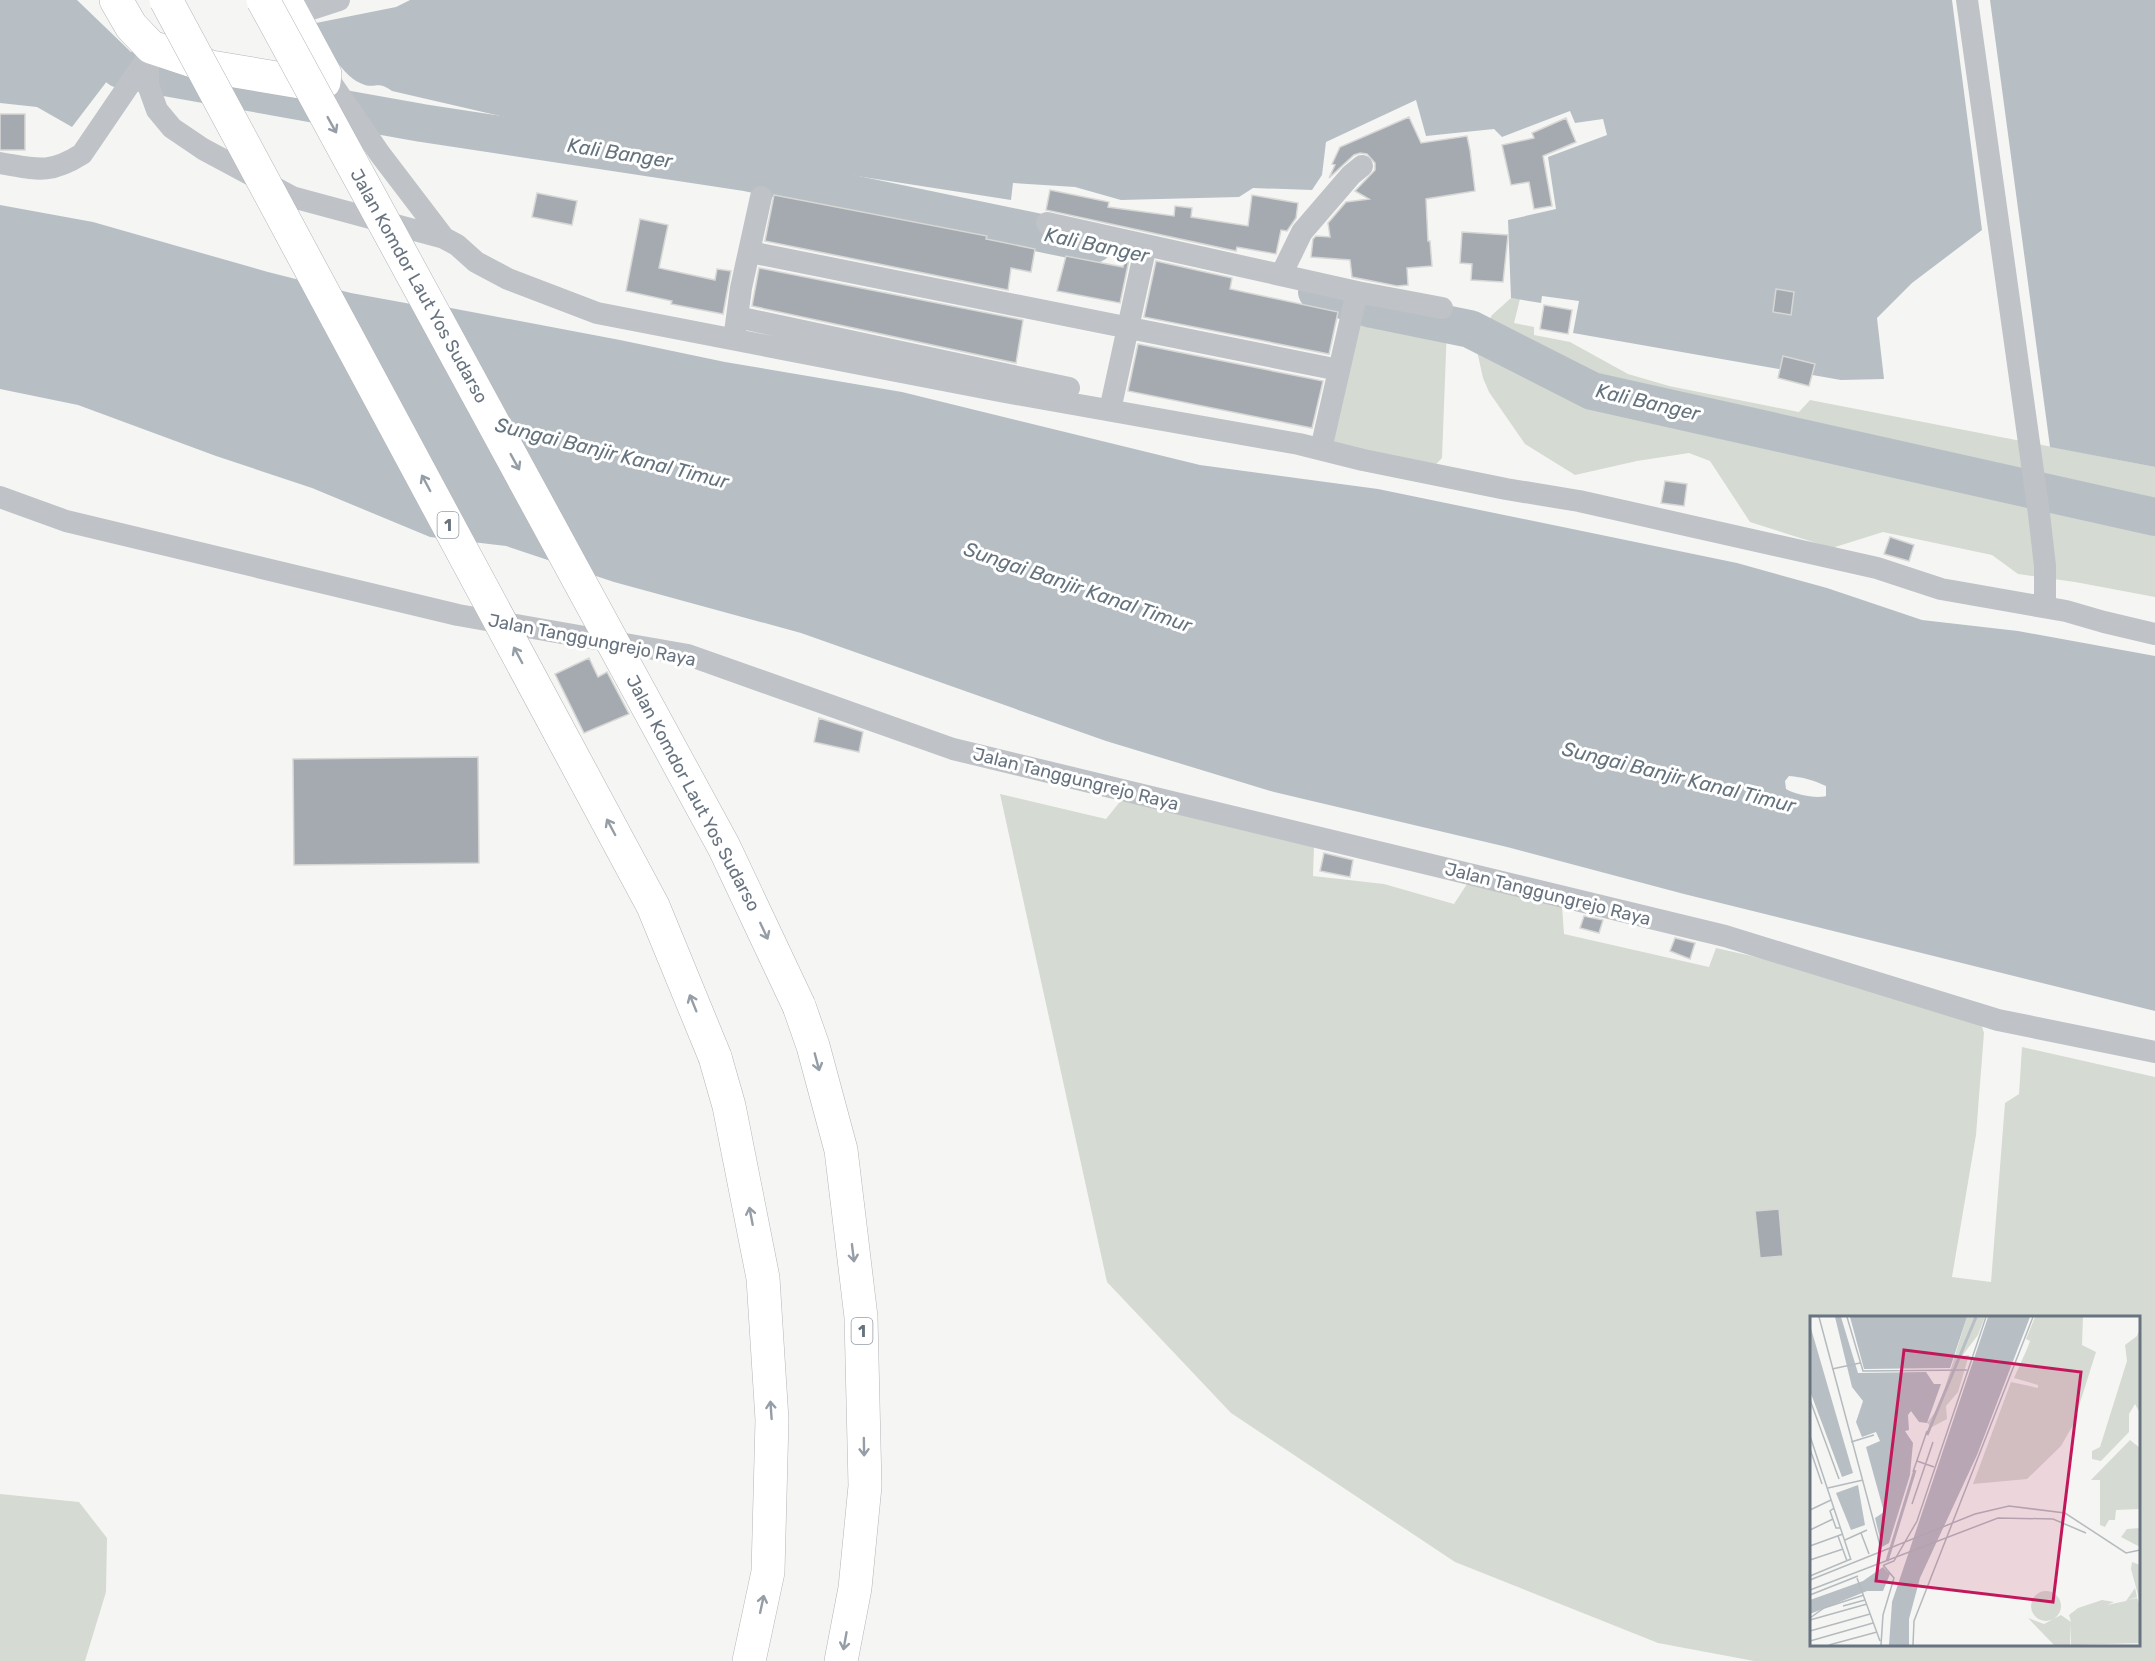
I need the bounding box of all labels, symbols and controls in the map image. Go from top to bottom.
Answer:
one-way arrow [326,116,338,133]
water label: Kali Banger [566,133,676,173]
street label: Jalan Komdor Laut Yos Sudarso [345,165,493,407]
water label: Kali Banger [1043,222,1153,268]
water label: Kali Banger [1594,378,1704,426]
water label: Sungai Banjir Kanal Timur [493,412,732,494]
one-way arrow [510,453,521,471]
one-way arrow [420,475,431,493]
road number: 1 [438,512,458,538]
water label: Sungai Banjir Kanal Timur [961,537,1196,638]
street label: Jalan Tanggungrejo Raya [486,609,698,671]
one-way arrow [512,647,524,664]
street label: Jalan Komdor Laut Yos Sudarso [621,671,765,915]
water label: Sungai Banjir Kanal Timur [1560,736,1799,818]
street label: Jalan Tanggungrejo Raya [971,743,1181,815]
one-way arrow [605,819,617,836]
street label: Jalan Tanggungrejo Raya [1443,858,1653,930]
one-way arrow [759,922,771,940]
one-way arrow [687,995,698,1013]
one-way arrow [812,1052,823,1071]
one-way arrow [745,1207,756,1226]
one-way arrow [848,1243,859,1262]
inset map [1810,1316,2140,1646]
road number: 1 [852,1318,872,1344]
one-way arrow [765,1400,776,1420]
one-way arrow [858,1437,870,1457]
one-way arrow [756,1595,768,1614]
one-way arrow [839,1631,850,1650]

